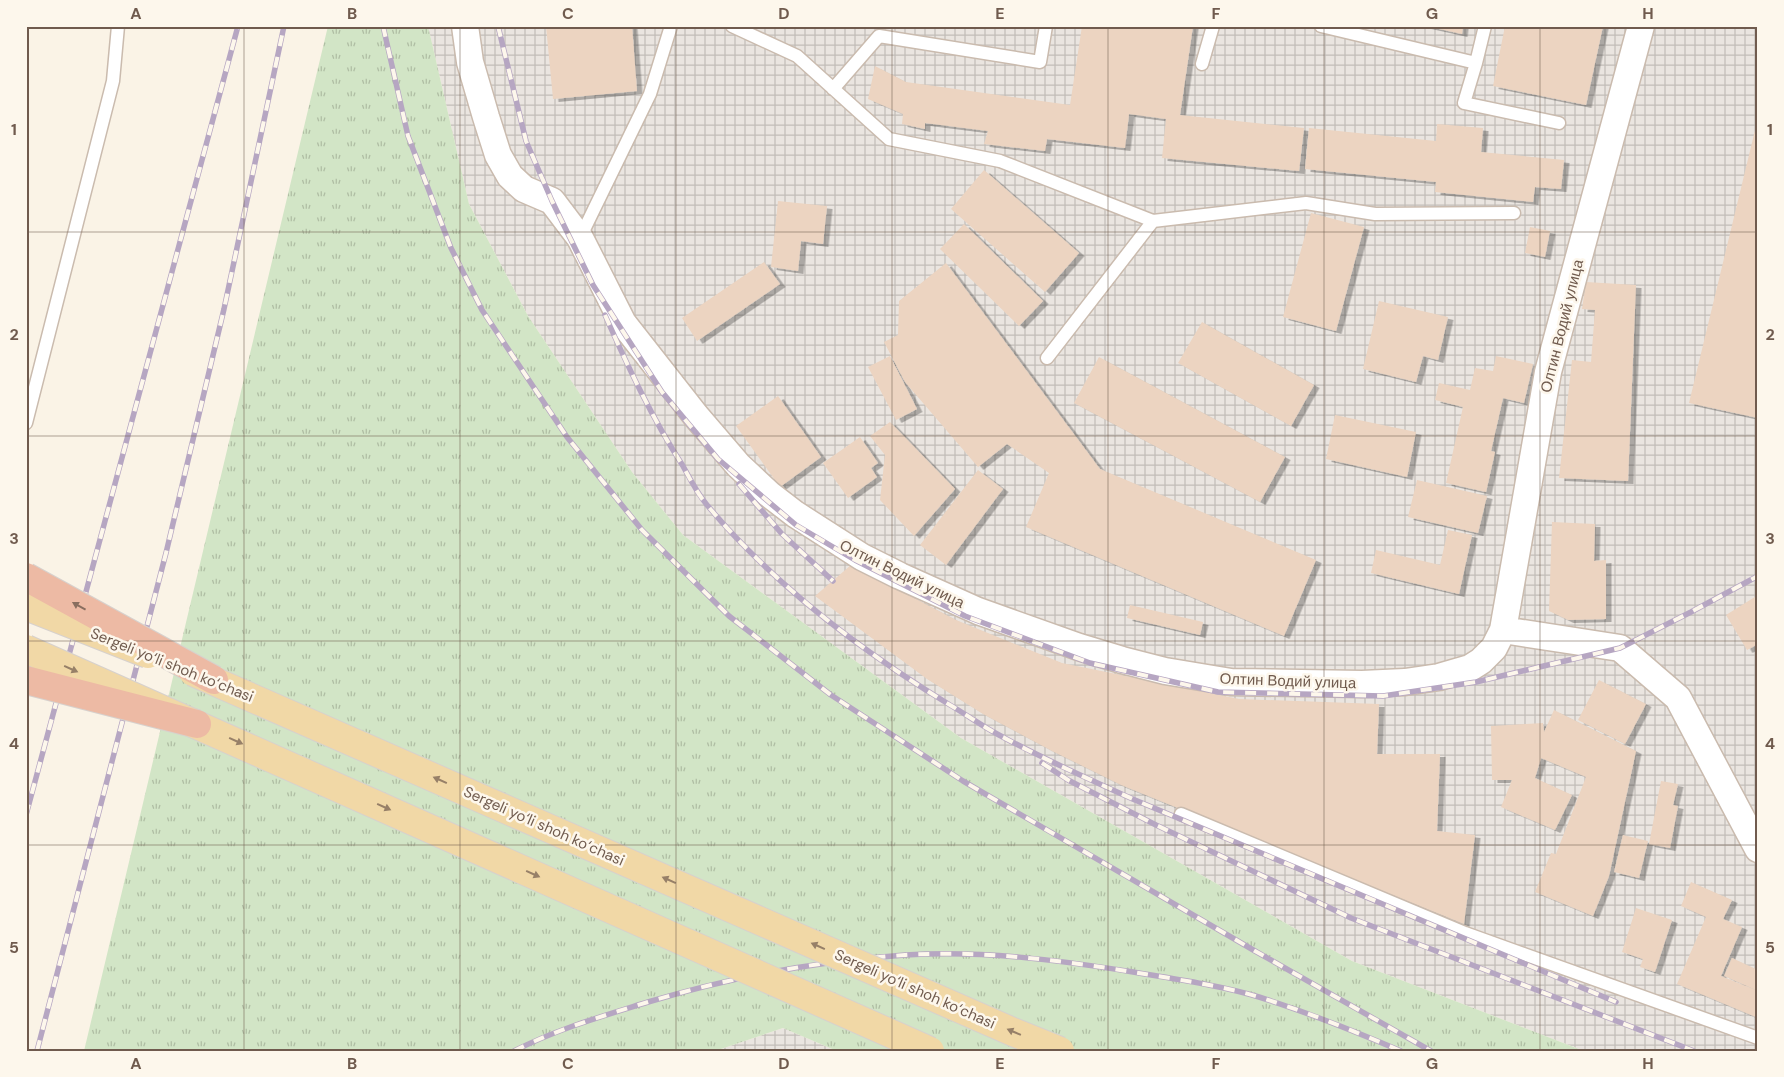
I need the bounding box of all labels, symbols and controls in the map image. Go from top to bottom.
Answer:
text: A [130,3,142,24]
text: B [347,3,357,24]
text: C [562,3,574,24]
text: D [778,3,790,24]
text: E [995,3,1005,24]
text: F [1212,3,1221,24]
text: G [1426,3,1438,24]
text: H [1642,3,1654,24]
text: 1 [11,119,17,140]
text: 1 [1767,119,1773,140]
street label: Олтин Водий улица [1536,257,1588,395]
text: 2 [9,324,19,345]
text: 2 [1765,324,1775,345]
text: 3 [9,528,19,549]
text: 3 [1765,528,1775,549]
street label: Олтин Водий улица [836,535,968,613]
one-way arrow [72,602,87,610]
street label: Sergeli yo‘li shoh ko‘chasi [88,623,256,707]
one-way arrow [64,665,78,673]
street label: Олтин Водий улица [1219,669,1357,693]
text: 4 [9,733,19,754]
text: 4 [1765,733,1775,754]
one-way arrow [229,738,243,746]
one-way arrow [433,775,447,783]
street label: Sergeli yo‘li shoh ko‘chasi [460,781,628,871]
one-way arrow [377,804,391,812]
one-way arrow [526,870,540,878]
one-way arrow [662,876,676,884]
text: 5 [9,937,19,958]
text: 5 [1765,937,1775,958]
one-way arrow [811,941,825,949]
street label: Sergeli yo‘li shoh ko‘chasi [831,944,999,1034]
one-way arrow [1007,1028,1022,1036]
text: A [130,1053,142,1074]
text: B [347,1053,357,1074]
text: C [562,1053,574,1074]
text: D [778,1053,790,1074]
text: E [995,1053,1005,1074]
text: F [1212,1053,1221,1074]
text: G [1426,1053,1438,1074]
text: H [1642,1053,1654,1074]

